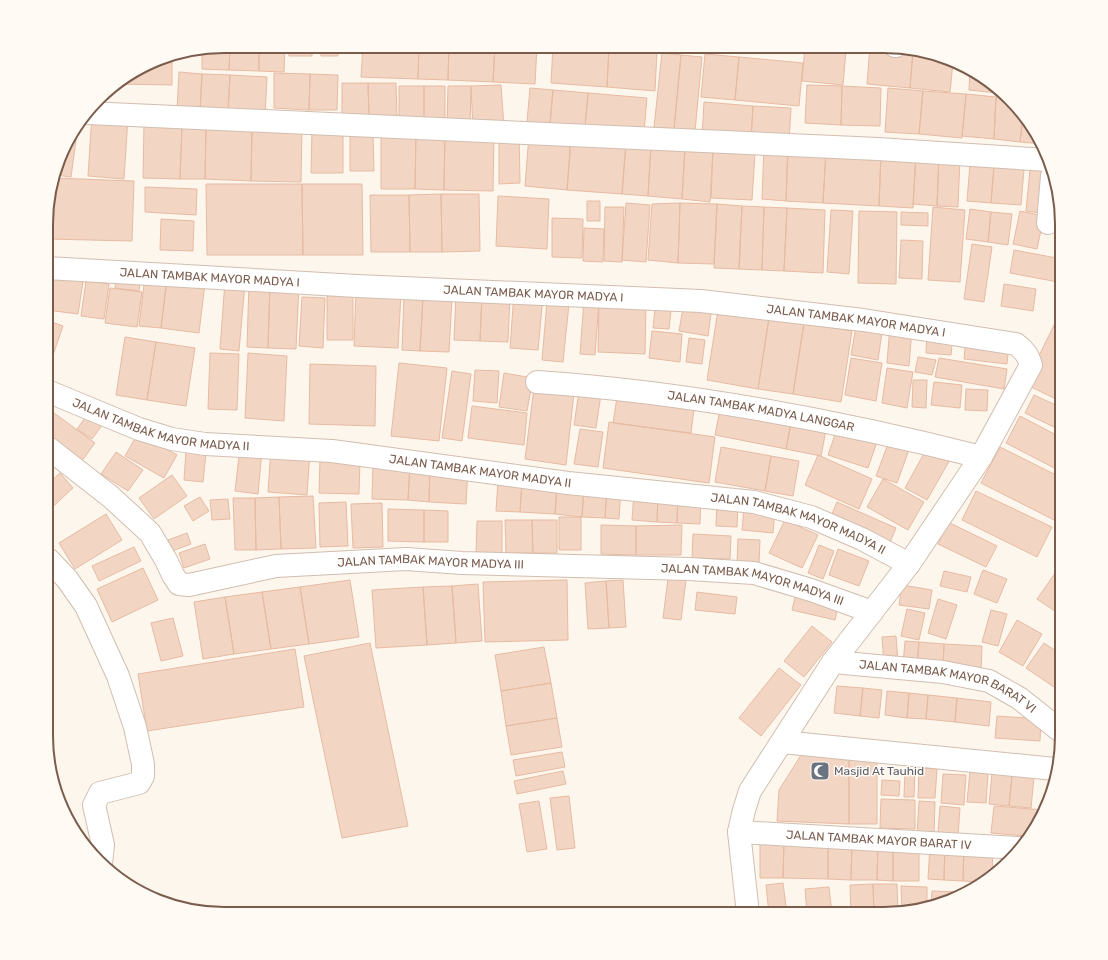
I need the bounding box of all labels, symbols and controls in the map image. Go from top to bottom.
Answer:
street label: JALAN TAMBAK MAYOR MADYA I [119,265,300,290]
street label: JALAN TAMBAK MAYOR MADYA I [443,283,624,305]
street label: JALAN TAMBAK MAYOR MADYA I [766,302,946,340]
street label: JALAN TAMBAK MADYA LANGGAR [667,388,856,434]
street label: JALAN TAMBAK MAYOR MADYA II [70,395,250,453]
street label: JALAN TAMBAK MAYOR MADYA II [388,452,572,490]
street label: JALAN TAMBAK MAYOR MADYA II [710,491,888,557]
street label: JALAN TAMBAK MAYOR MADYA III [337,552,524,572]
street label: JALAN TAMBAK MAYOR MADYA III [661,561,846,608]
street label: JALAN TAMBAK MAYOR BARAT VI [859,657,1039,716]
mosque icon: Masjid At Tauhid [809,760,831,782]
place label: Masjid At Tauhid [834,764,924,778]
street label: JALAN TAMBAK MAYOR BARAT IV [786,828,972,852]

